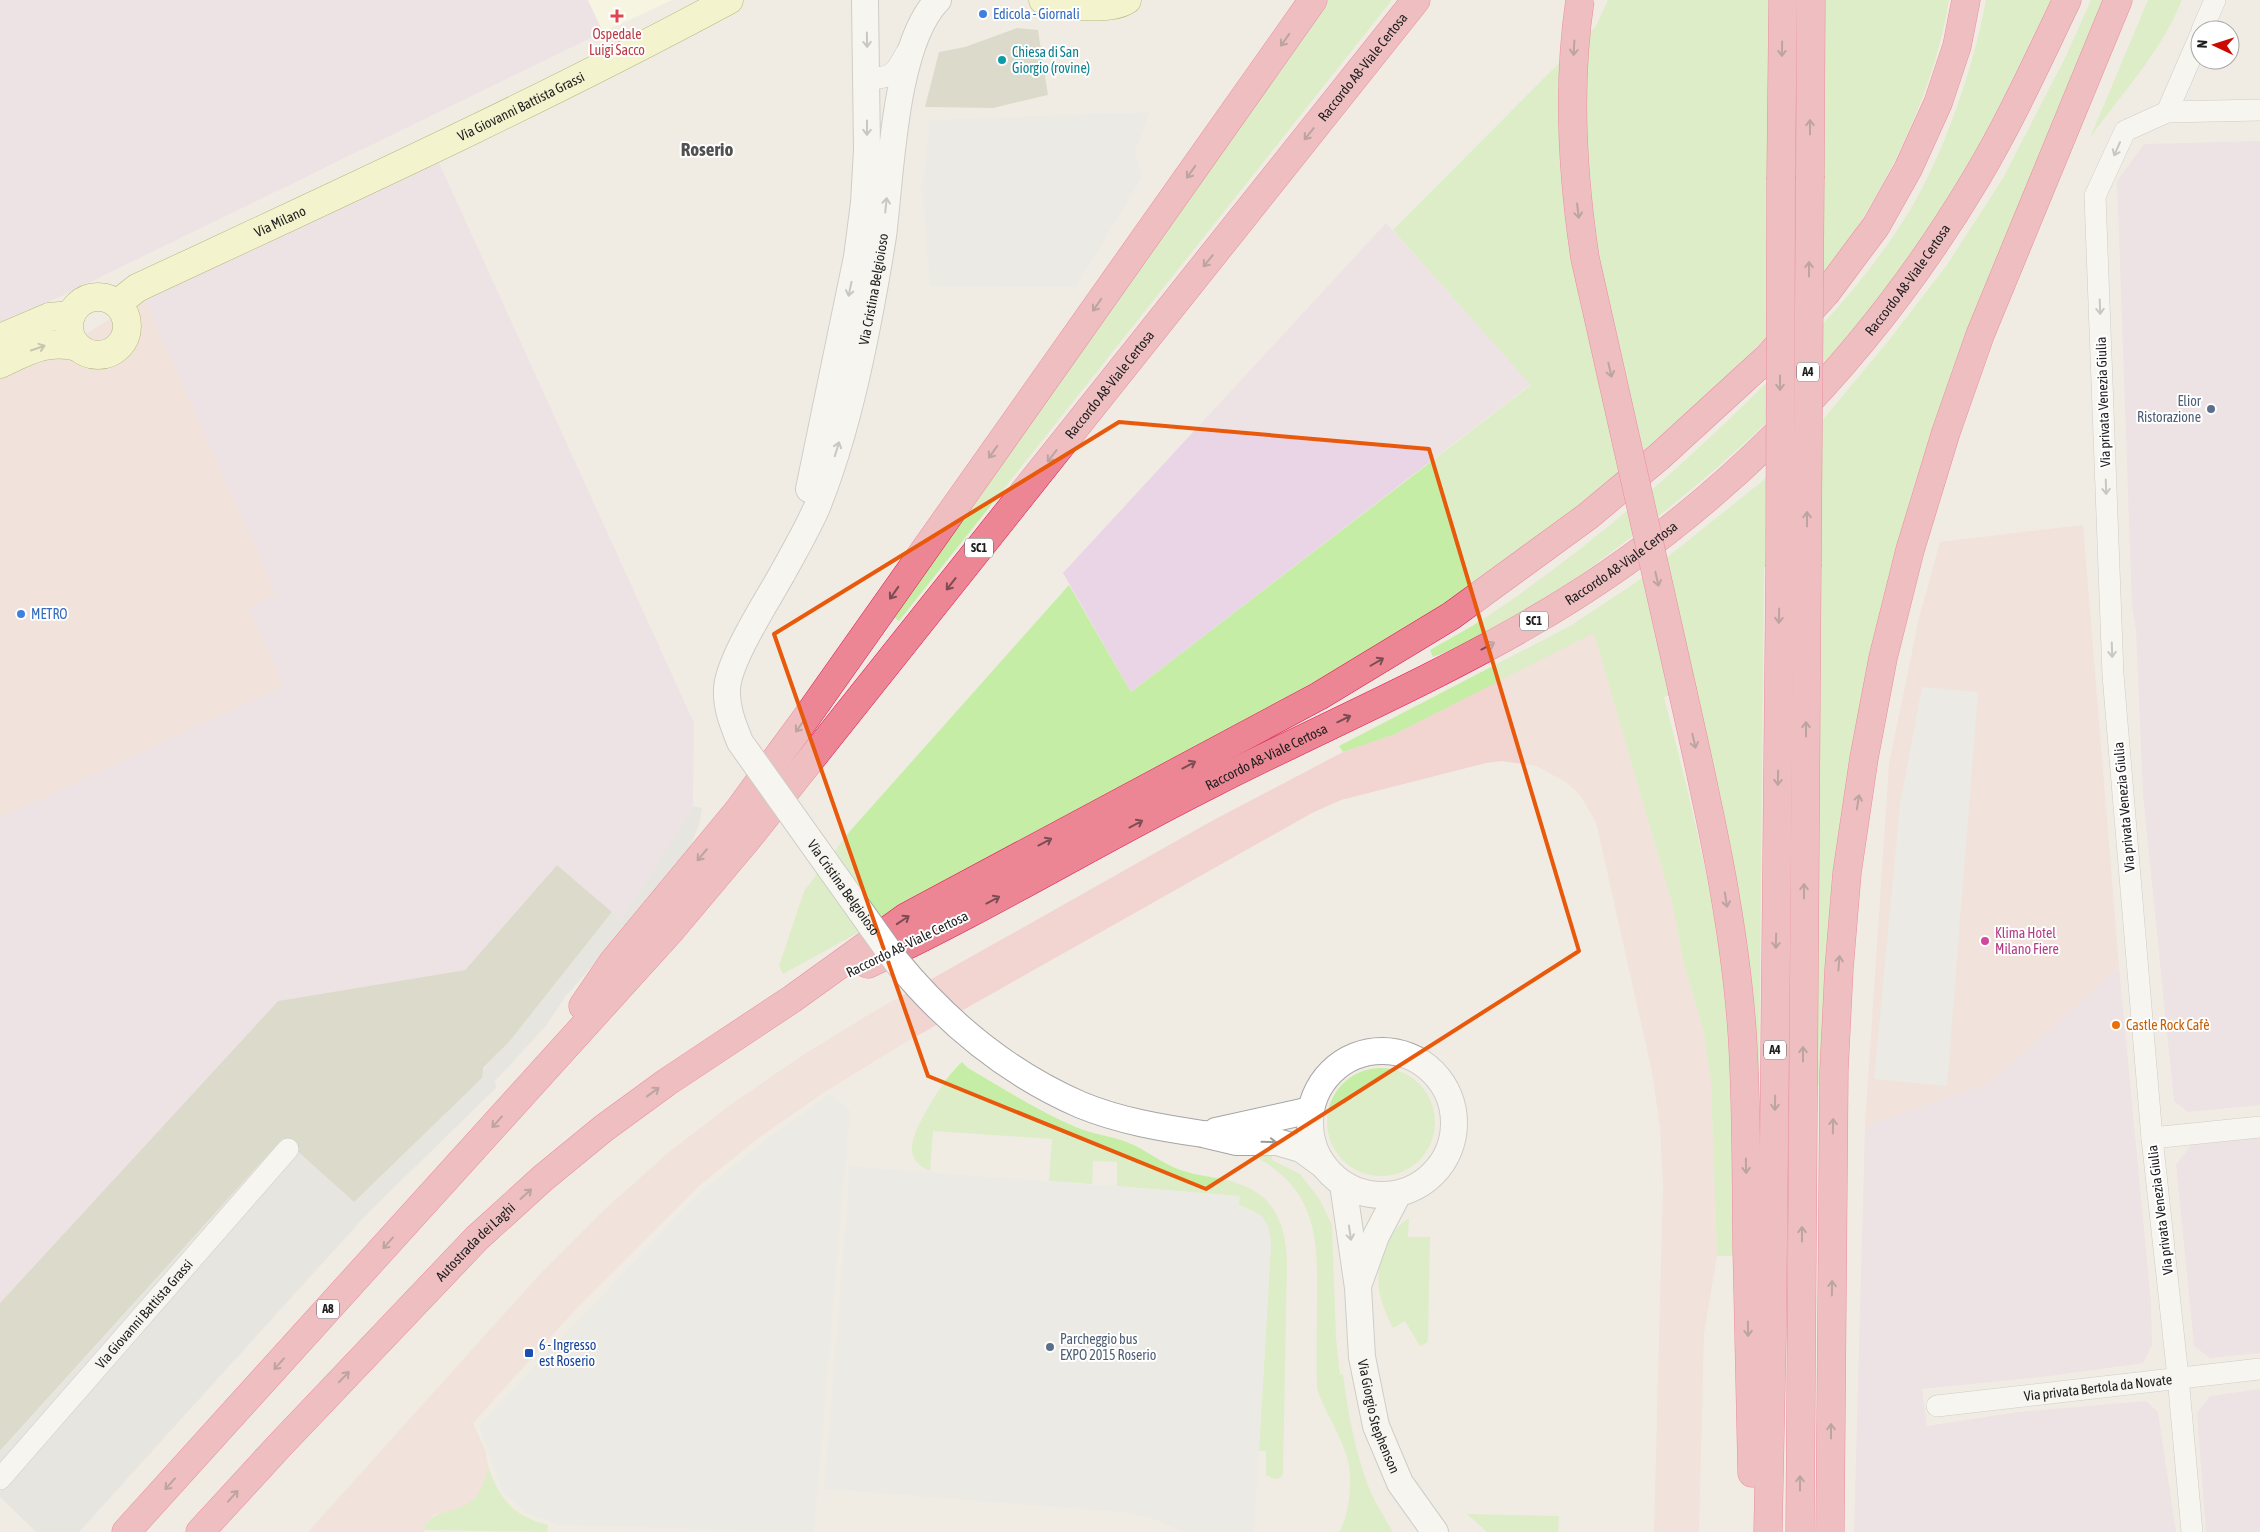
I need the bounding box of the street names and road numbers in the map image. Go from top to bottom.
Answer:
street label: Raccordo A8-Viale Certosa [1315,10,1411,124]
street label: Via Giovanni Battista Grassi [455,68,587,144]
street label: Via Milano [252,202,308,240]
street label: Raccordo A8-Viale Certosa [1862,221,1953,339]
street label: Via Cristina Belgioioso [855,232,891,347]
street label: Raccordo A8-Viale Certosa [1062,327,1158,442]
street label: Via privata Venezia Giulia [2093,336,2113,468]
road number: A4 [1797,362,1819,382]
street label: Raccordo A8-Viale Certosa [1562,518,1681,608]
road number: SC1 [965,538,993,558]
road number: SC1 [1520,612,1548,630]
street label: Raccordo A8-Viale Certosa [1203,720,1330,794]
street label: Via privata Venezia Giulia [2110,741,2138,873]
street label: Via Cristina Belgioioso [804,837,883,938]
street label: Raccordo A8-Viale Certosa [843,908,971,980]
road number: A4 [1764,1040,1786,1060]
street label: Via privata Venezia Giulia [2144,1144,2176,1276]
street label: Autostrada dei Laghi [432,1200,518,1284]
street label: Via Giovanni Battista Grassi [92,1256,196,1372]
road number: A8 [317,1300,339,1318]
street label: Via Giorgio Stephenson [1355,1358,1403,1476]
street label: Via privata Bertola da Novate [2023,1371,2173,1404]

